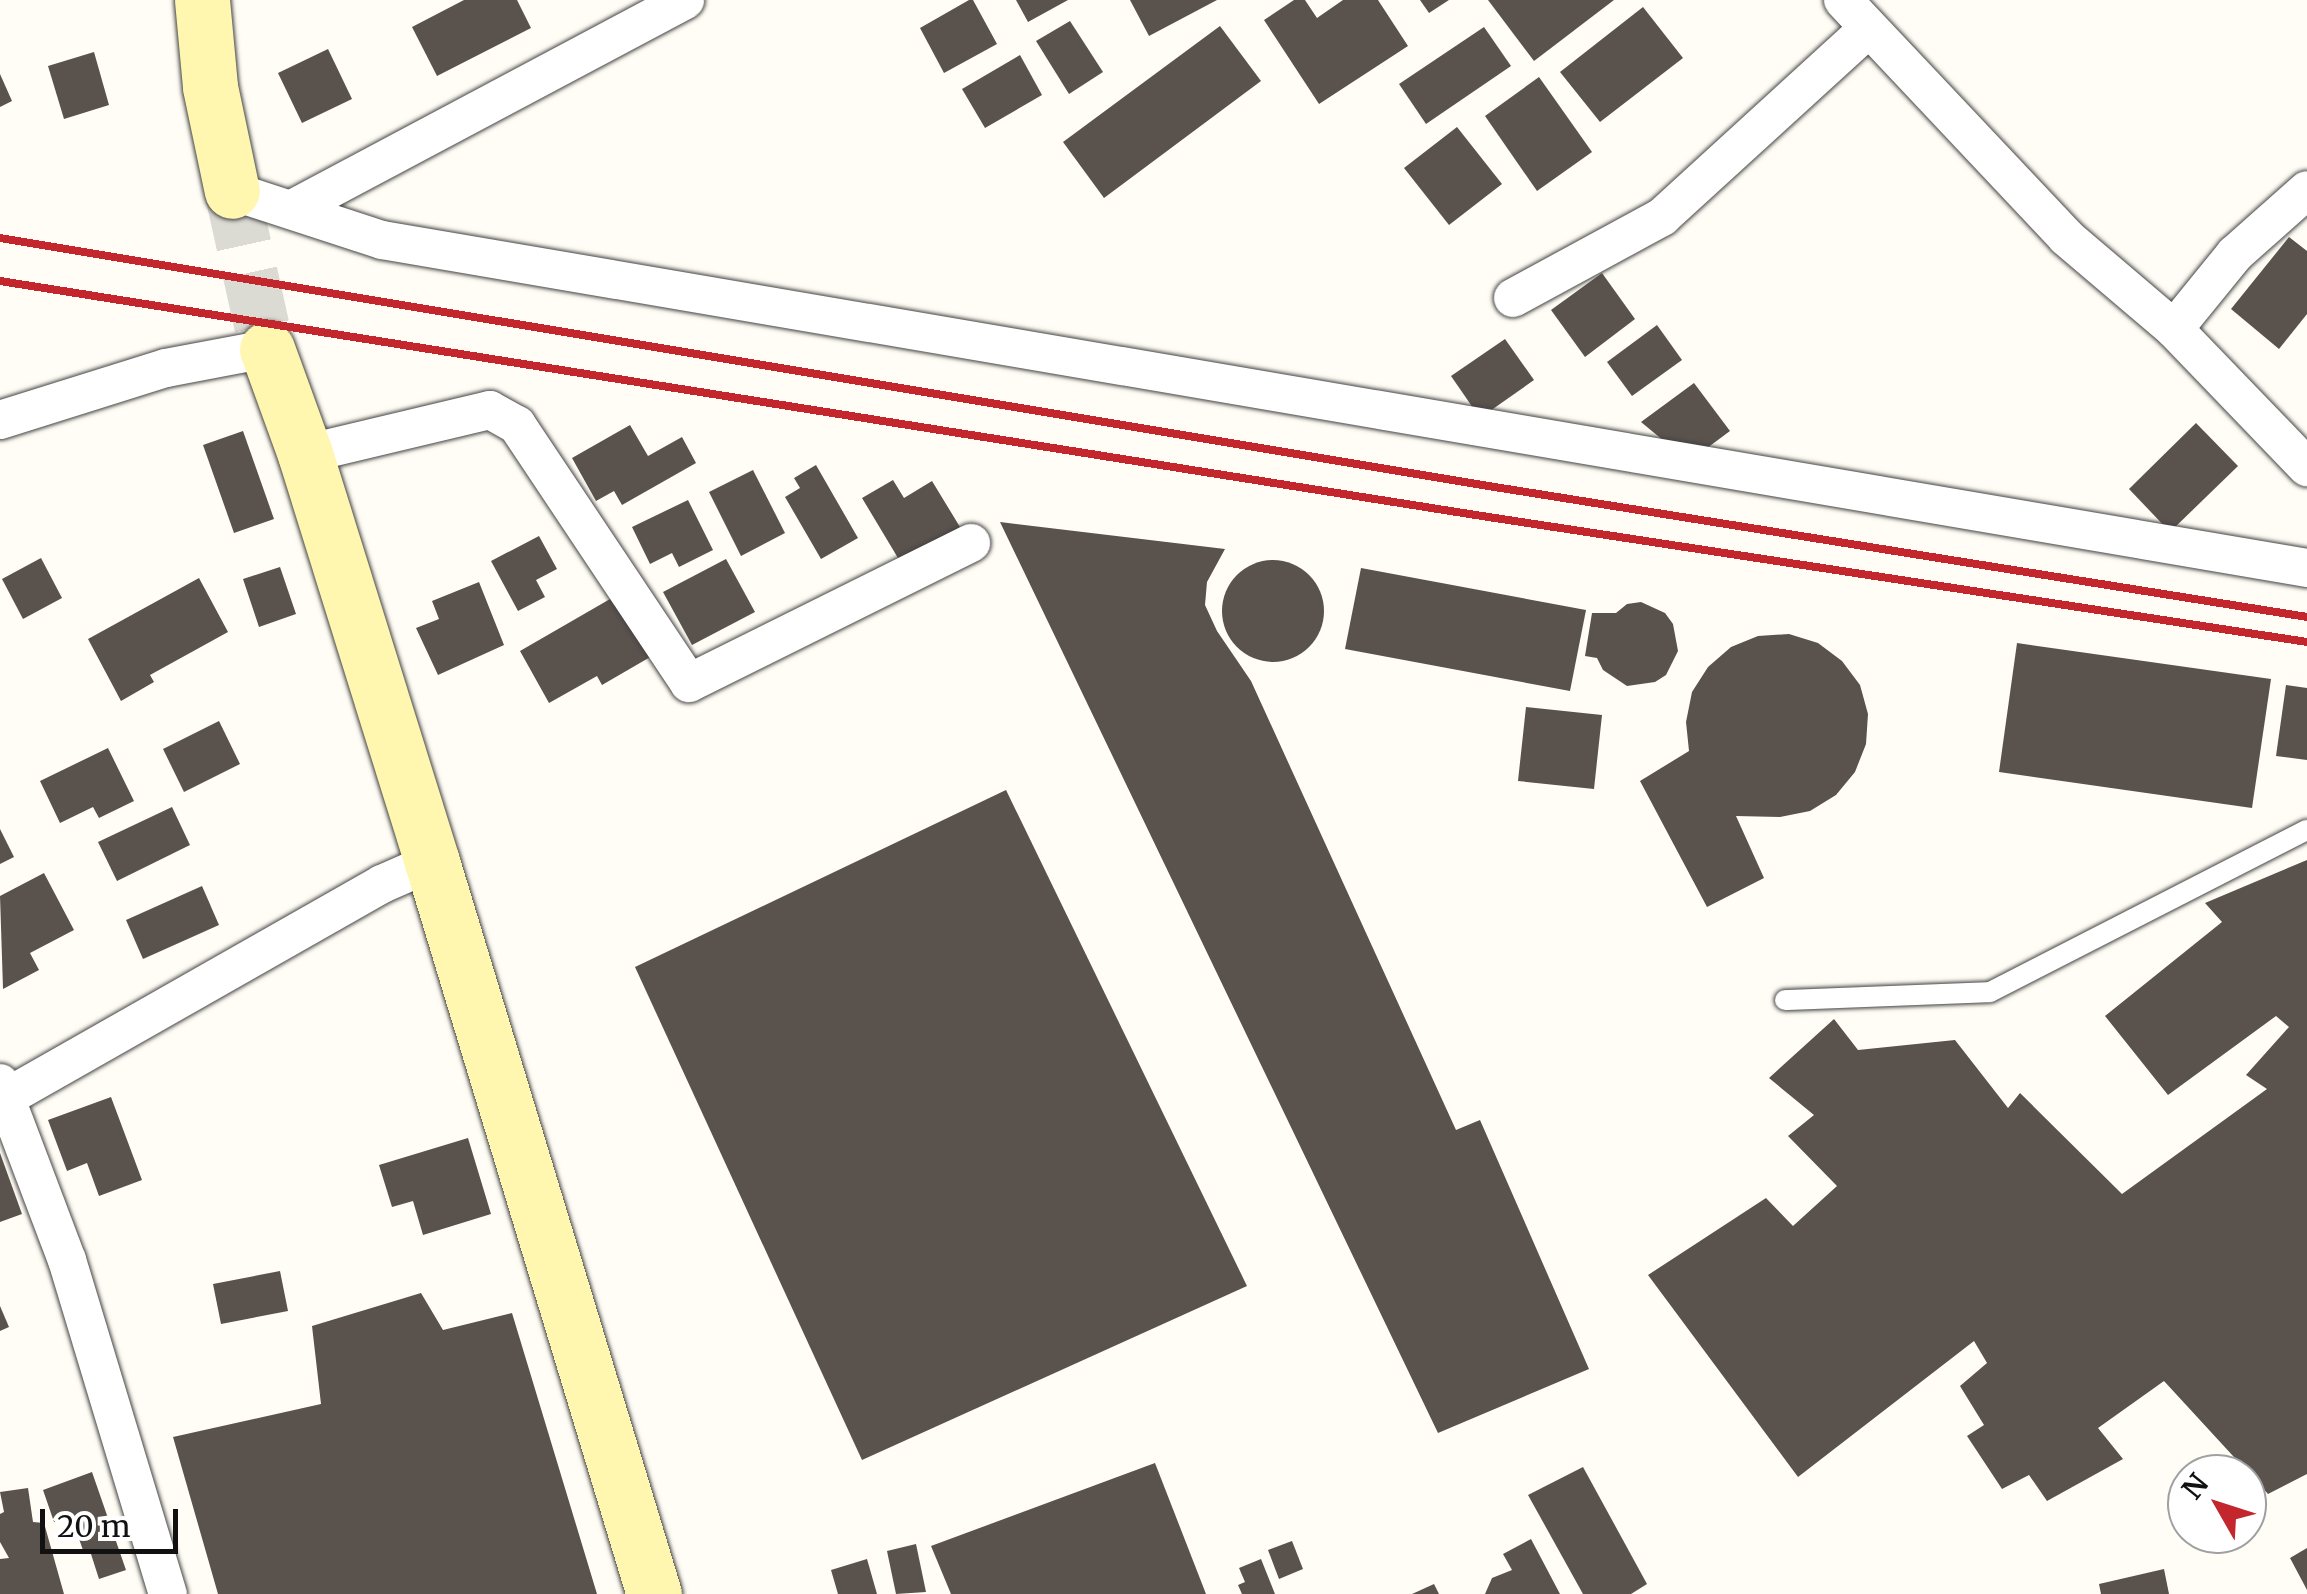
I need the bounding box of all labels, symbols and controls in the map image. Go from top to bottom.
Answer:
north arrow [2167,1454,2267,1554]
text: N [2174,1466,2216,1506]
scale bar [45,1489,182,1551]
text: 20 m [57,1507,130,1545]

